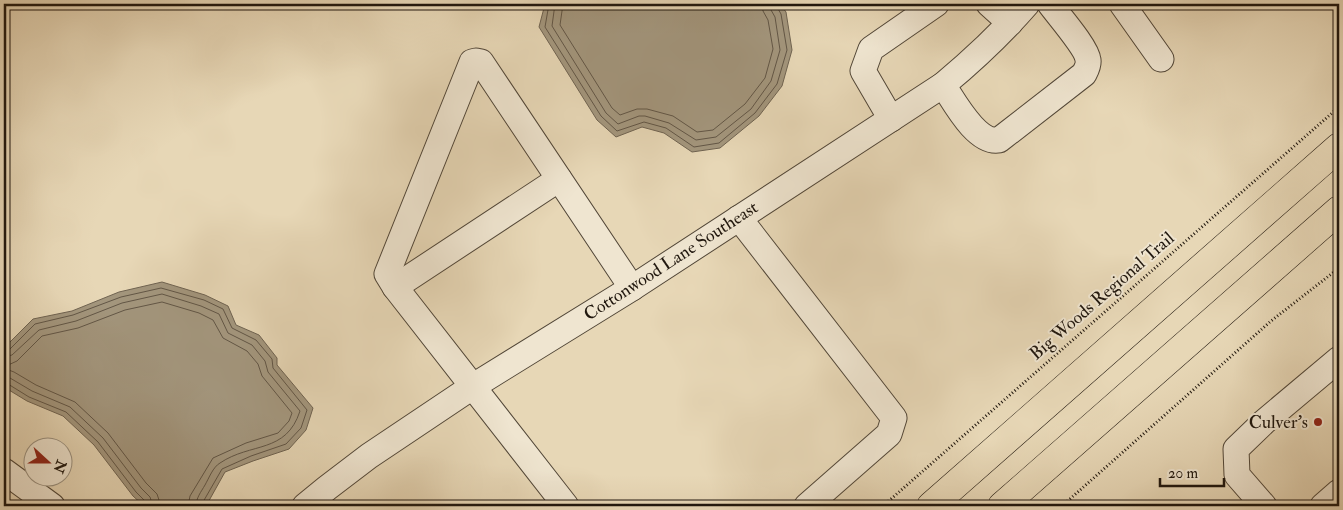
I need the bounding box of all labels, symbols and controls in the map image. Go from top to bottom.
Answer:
street label: Cottonwood Lane Southeast [579,196,763,326]
street label: Big Woods Regional Trail [1025,227,1179,365]
place label: Culver's [1249,411,1308,434]
marker: Culver's [1312,416,1324,428]
north arrow [22,438,72,488]
scale bar [1160,455,1224,487]
text: N [49,457,70,476]
text: 20 m [1168,464,1198,483]

